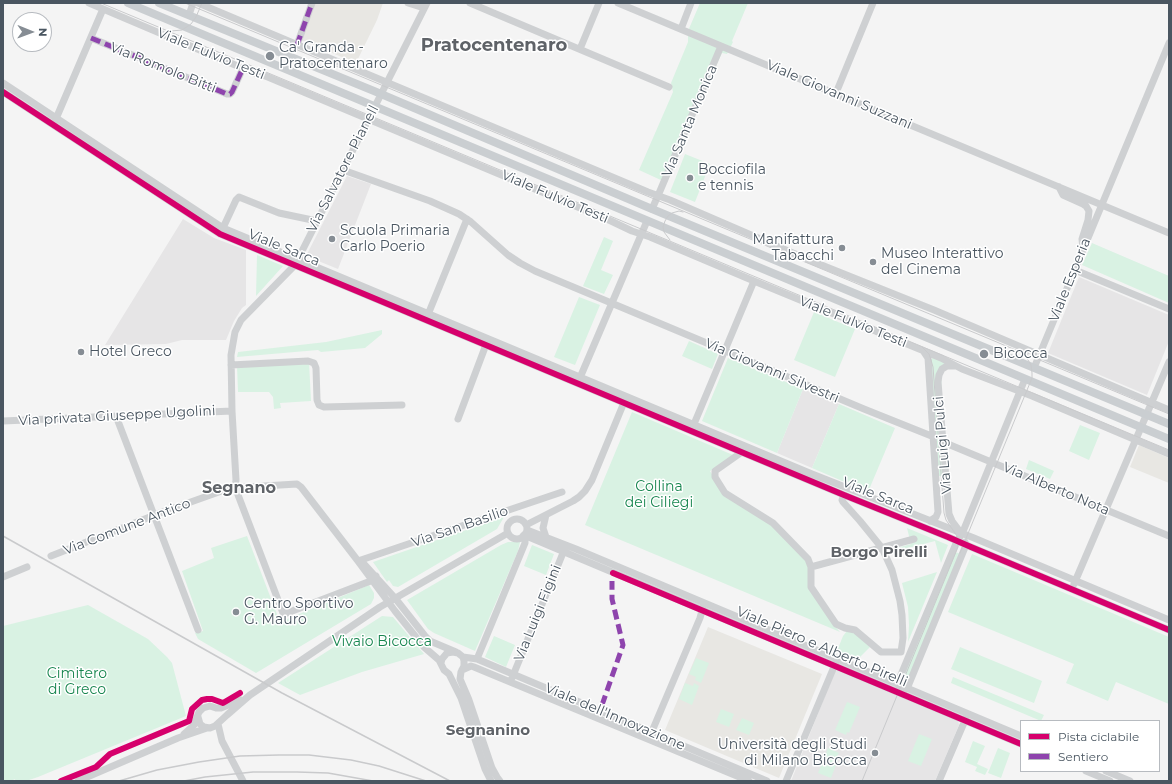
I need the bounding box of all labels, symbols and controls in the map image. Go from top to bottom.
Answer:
north arrow [12,12,52,52]
street label: Viale Fulvio Testi [155,25,267,83]
text: N [36,28,50,37]
district label: Pratocentenaro [421,35,567,57]
street label: Via Romolo Bitti [107,39,219,97]
place label: Ca' Granda - Pratocentenaro [279,40,388,72]
marker: Ca' Granda - Pratocentenaro [264,50,276,62]
street label: Viale Giovanni Suzzani [764,57,914,133]
street label: Via Santa Monica [659,62,721,180]
street label: Via Salvatore Pianell [304,102,382,236]
place label: Bocciofila e tennis [698,162,766,194]
street label: Viale Fulvio Testi [499,167,611,227]
marker: Bocciofila e tennis [685,173,695,183]
place label: Scuola Primaria Carlo Poerio [340,223,450,256]
street label: Viale Sarca [246,226,322,270]
place label: Manifattura Tabacchi [752,232,834,264]
marker: Scuola Primaria Carlo Poerio [327,234,337,244]
street label: Viale Esperia [1046,236,1094,324]
marker: Manifattura Tabacchi [837,243,847,253]
place label: Museo Interattivo del Cinema [881,246,1003,278]
marker: Museo Interattivo del Cinema [868,257,878,267]
street label: Viale Fulvio Testi [797,293,909,351]
street label: Via Giovanni Silvestri [702,335,842,407]
place label: Hotel Greco [89,344,172,360]
place label: Bicocca [993,346,1048,362]
marker: Hotel Greco [76,347,86,357]
marker: Bicocca [978,348,990,360]
street label: Via Luigi Pulci [930,395,956,495]
street label: Via privata Giuseppe Ugolini [18,402,216,430]
street label: Via Alberto Nota [1000,459,1112,519]
street label: Viale Sarca [840,474,916,518]
district label: Segnano [202,478,276,498]
park label: Collina dei Ciliegi [625,479,693,512]
street label: Via Comune Antico [61,495,193,559]
street label: Via San Basilio [410,503,510,551]
district label: Borgo Pirelli [830,544,928,562]
street label: Via Luigi Figini [511,562,565,664]
place label: Centro Sportivo G. Mauro [244,596,353,628]
street label: Viale Piero e Alberto Pirelli [734,603,910,691]
marker: Centro Sportivo G. Mauro [231,607,241,617]
park label: Vivaio Bicocca [332,634,432,650]
park label: Cimitero di Greco [47,666,107,698]
street label: Viale dell'Innovazione [542,680,688,754]
legend [1020,720,1160,772]
district label: Segnanino [446,722,530,740]
text: Pista ciclabile [1058,729,1139,744]
place label: Università degli Studi di Milano Bicocca [718,737,867,770]
marker: Università degli Studi di Milano Bicocca [870,748,880,758]
text: Sentiero [1058,749,1108,764]

